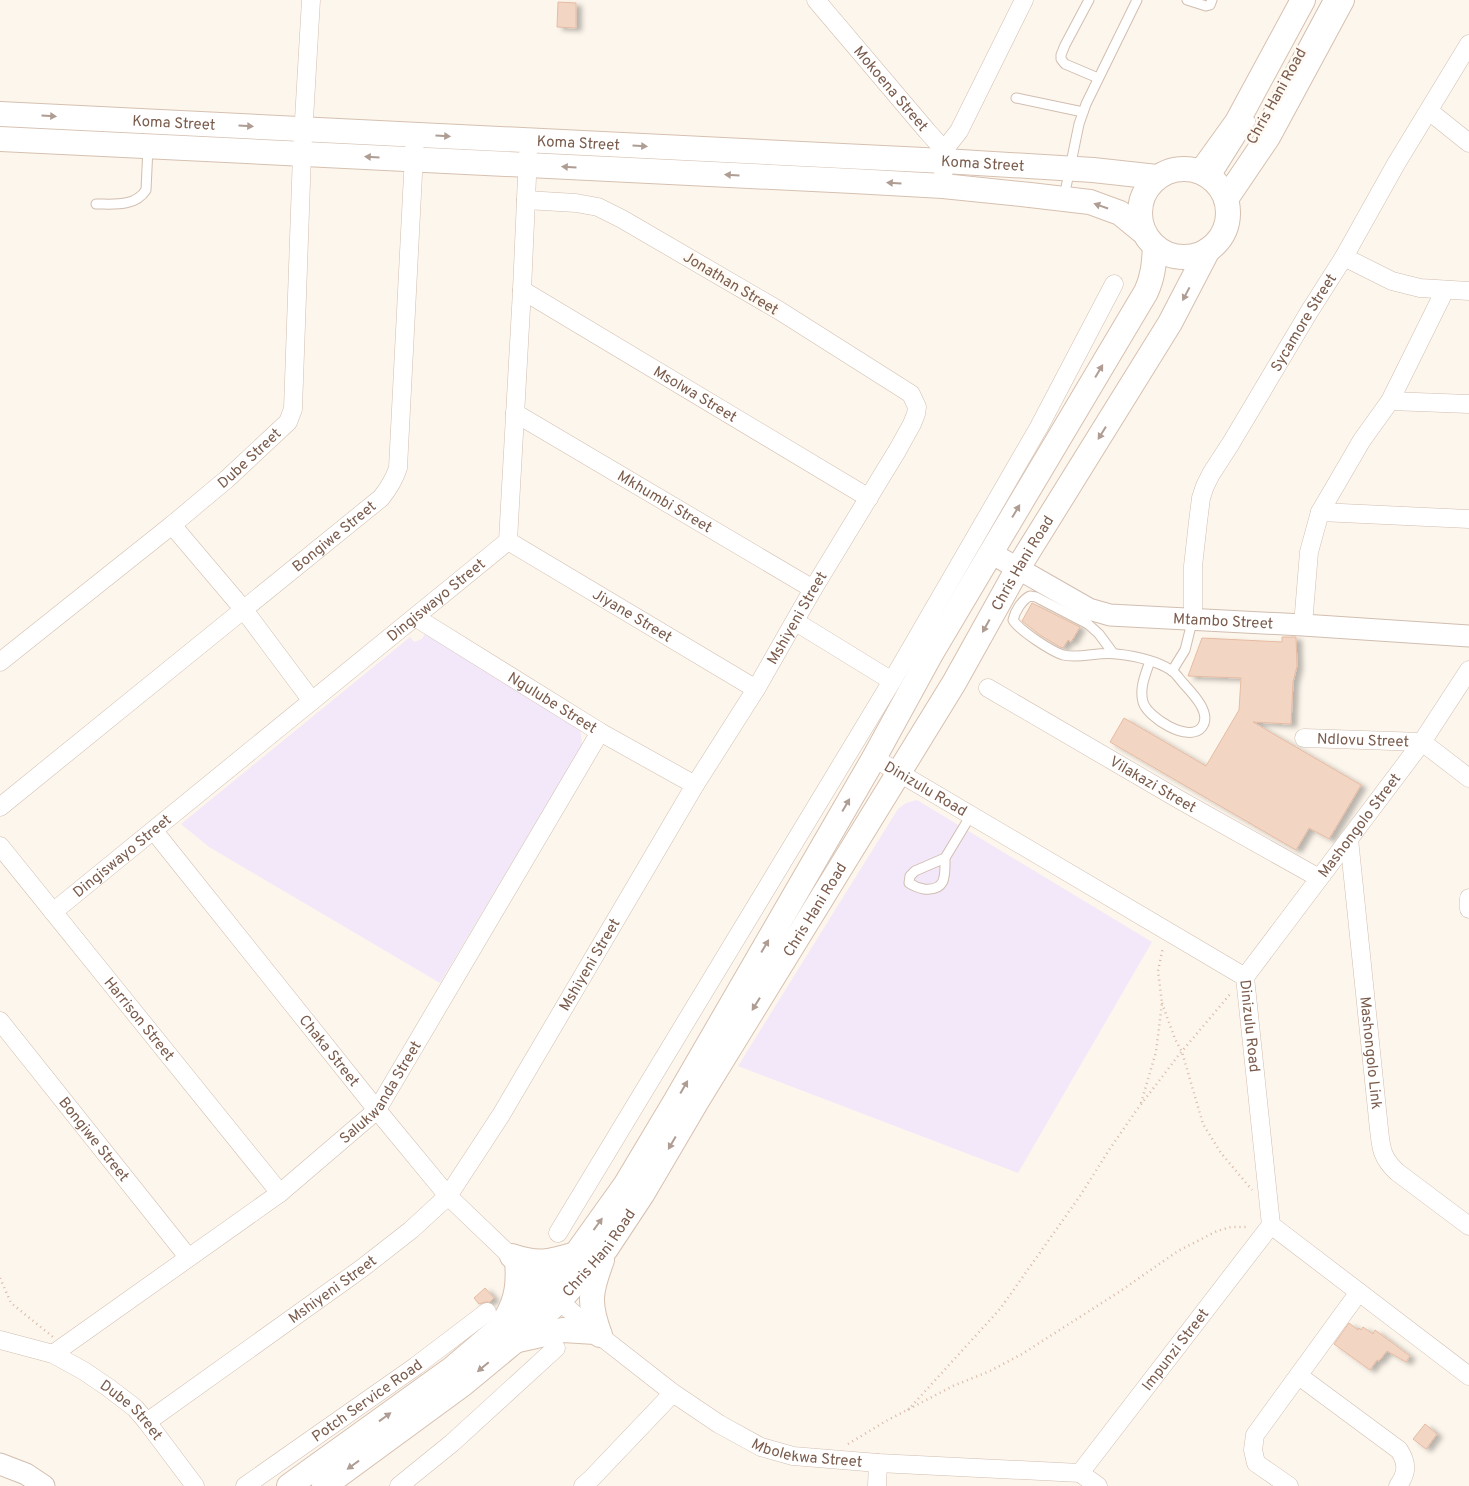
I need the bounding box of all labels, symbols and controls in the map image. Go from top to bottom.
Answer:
street label: Mokoena Street [848,43,931,136]
street label: Chris Hani Road [1243,45,1312,148]
one-way arrow [41,113,57,121]
street label: Koma Street [132,113,216,136]
one-way arrow [238,123,254,131]
one-way arrow [435,133,451,141]
street label: Koma Street [536,133,620,156]
one-way arrow [633,143,649,151]
one-way arrow [364,153,380,161]
street label: Koma Street [940,153,1025,177]
one-way arrow [561,162,577,170]
one-way arrow [724,170,740,178]
one-way arrow [886,179,902,187]
one-way arrow [1093,202,1108,210]
street label: Jonathan Street [679,248,781,320]
street label: Sycamore Street [1267,271,1342,376]
one-way arrow [1182,286,1190,301]
street label: Msolwa Street [649,363,740,428]
one-way arrow [1094,365,1103,378]
street label: Dube Street [214,425,286,494]
one-way arrow [1097,426,1106,439]
street label: Mkhumbi Street [613,467,715,538]
street label: Bongiwe Street [289,498,381,577]
one-way arrow [1011,504,1020,518]
street label: Chris Hani Road [988,513,1059,615]
street label: Dingiswayo Street [384,555,490,647]
street label: Mshiyeni Street [764,569,832,669]
street label: Jiyane Street [589,586,675,648]
street label: Mtambo Street [1172,610,1274,634]
one-way arrow [982,619,990,633]
street label: Ngulube Street [504,669,600,739]
street label: Ndlovu Street [1316,730,1409,753]
street label: Vilakazi Street [1105,753,1199,818]
street label: Dinizulu Road [880,758,970,822]
street label: Mashongolo Street [1315,770,1406,882]
one-way arrow [842,799,851,812]
street label: Dingiswayo Street [70,811,176,903]
street label: Chris Hani Road [780,860,852,961]
street label: Mshiyeni Street [556,916,625,1015]
one-way arrow [761,939,770,953]
street label: Harrison Street [99,974,178,1065]
street label: Dinizulu Road [1234,979,1263,1073]
street label: Mashongolo Link [1354,996,1385,1110]
one-way arrow [752,998,761,1011]
street label: Chaka Street [294,1012,363,1091]
street label: Salukwanda Street [336,1038,427,1149]
one-way arrow [680,1079,688,1094]
street label: Bongiwe Street [53,1094,132,1186]
one-way arrow [668,1137,677,1150]
street label: Chris Hani Road [559,1206,641,1302]
one-way arrow [593,1217,603,1231]
street label: Mshiyeni Street [285,1252,381,1329]
street label: Impunzi Street [1139,1305,1214,1395]
street label: Potch Service Road [309,1356,427,1447]
one-way arrow [477,1362,490,1373]
street label: Dube Street [96,1377,166,1445]
one-way arrow [378,1412,392,1422]
street label: Mbolekwa Street [747,1435,863,1473]
one-way arrow [347,1459,360,1470]

